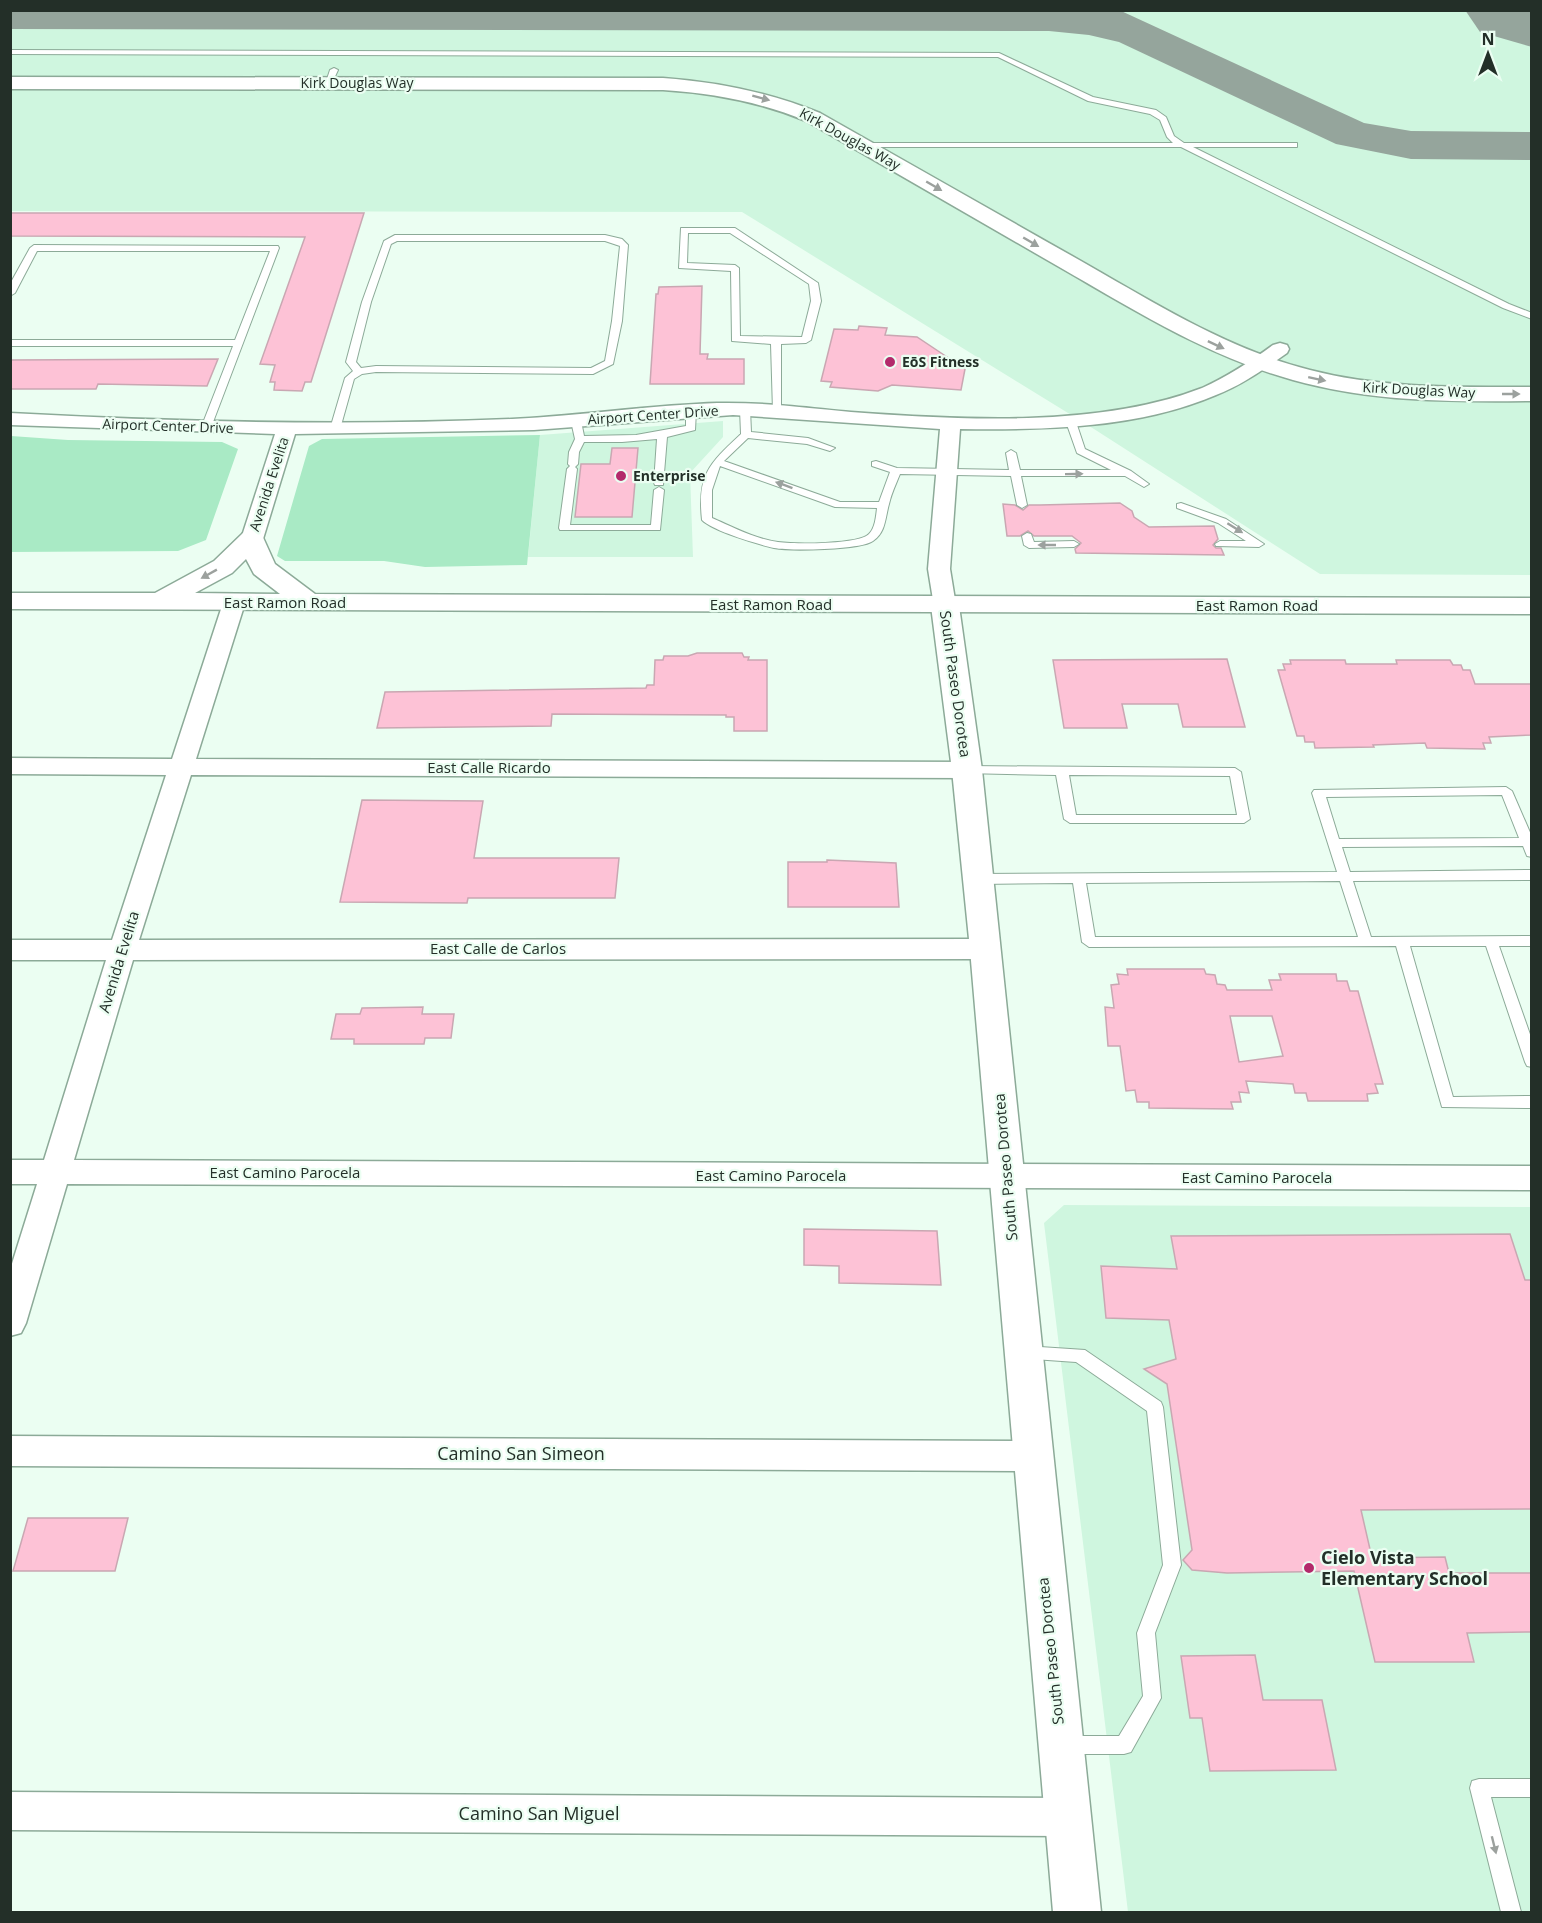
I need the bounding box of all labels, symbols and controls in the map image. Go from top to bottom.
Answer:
north arrow [1458,24,1518,84]
text: N [1481,28,1495,50]
street label: Kirk Douglas Way [301,73,414,92]
one-way arrow [752,94,770,103]
street label: Kirk Douglas Way [796,103,905,175]
one-way arrow [926,181,942,192]
one-way arrow [1022,236,1039,246]
one-way arrow [1207,341,1224,350]
place label: EōS Fitness [902,352,979,371]
marker: EōS Fitness [883,355,897,369]
one-way arrow [1308,375,1326,385]
street label: Kirk Douglas Way [1362,377,1477,402]
one-way arrow [1501,389,1520,399]
street label: Airport Center Drive [587,400,719,429]
street label: Airport Center Drive [102,414,234,437]
street label: Avenida Evelita [244,434,293,534]
place label: Enterprise [633,466,705,485]
marker: Enterprise [614,469,628,483]
one-way arrow [1065,469,1084,479]
one-way arrow [775,480,793,490]
one-way arrow [1227,523,1243,534]
one-way arrow [1038,540,1057,550]
one-way arrow [201,569,218,579]
street label: East Ramon Road [224,592,346,612]
street label: East Ramon Road [710,594,832,614]
street label: East Ramon Road [1196,595,1318,615]
street label: South Paseo Dorotea [936,609,976,758]
street label: East Calle Ricardo [427,757,551,777]
street label: Avenida Evelita [93,908,143,1015]
street label: East Calle de Carlos [430,938,566,958]
street label: South Paseo Dorotea [989,1093,1021,1242]
street label: East Camino Parocela [210,1162,360,1182]
street label: East Camino Parocela [696,1165,846,1185]
street label: East Camino Parocela [1182,1167,1332,1187]
street label: Camino San Simeon [437,1441,605,1465]
place label: Cielo Vista Elementary School [1321,1545,1488,1590]
marker: Cielo Vista Elementary School [1302,1561,1316,1575]
street label: South Paseo Dorotea [1032,1577,1068,1726]
street label: Camino San Miguel [459,1801,619,1825]
one-way arrow [1489,1836,1499,1854]

